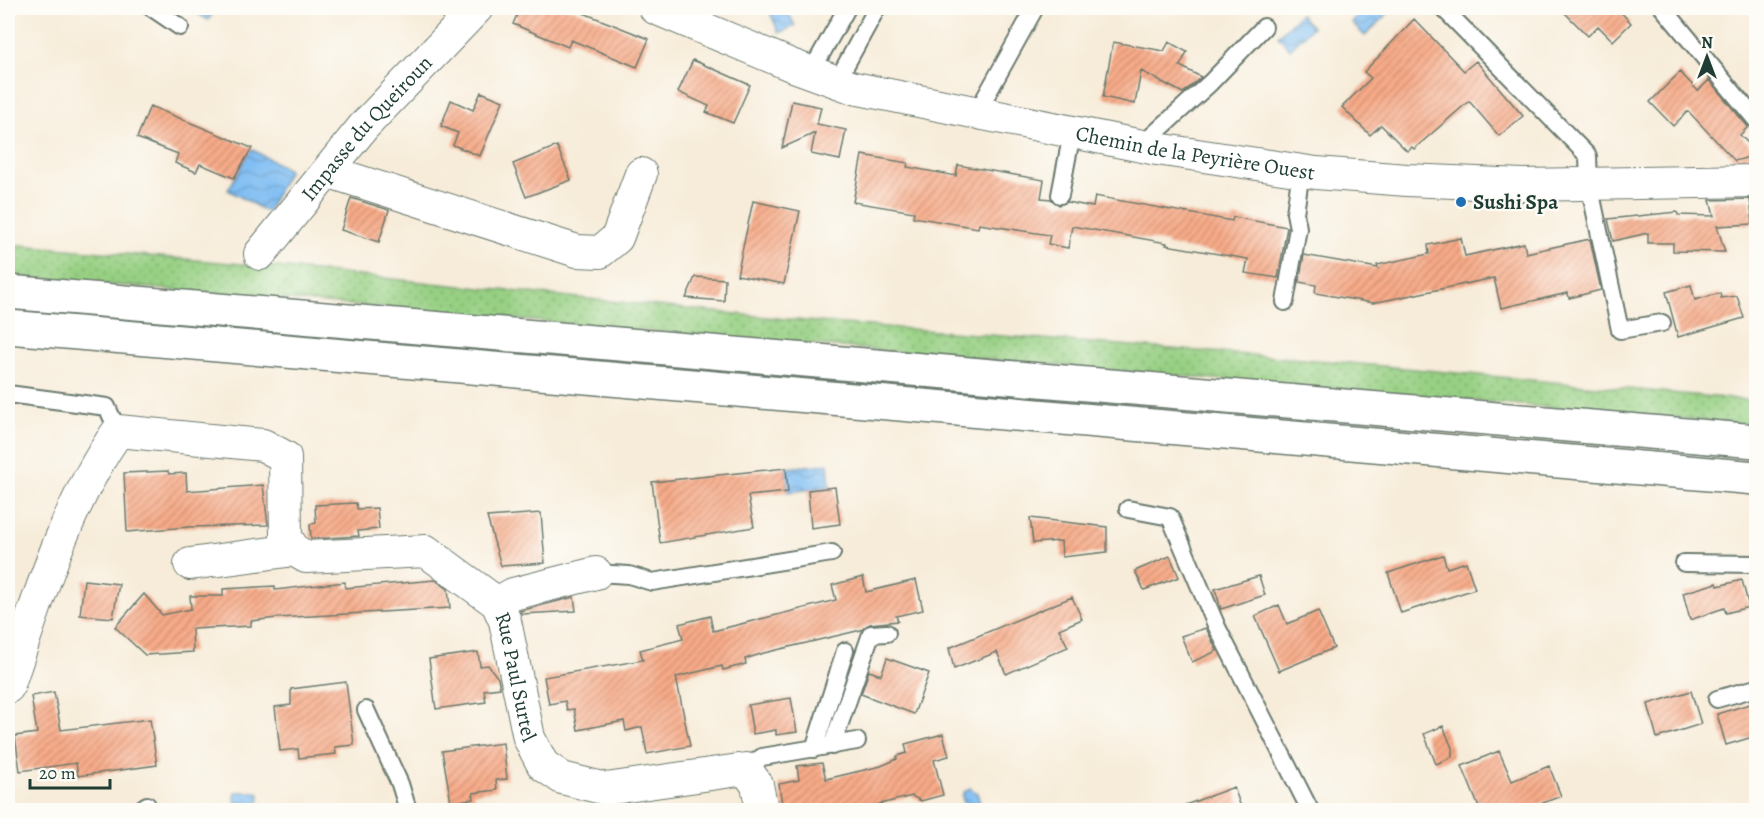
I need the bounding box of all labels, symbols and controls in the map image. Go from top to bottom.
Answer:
north arrow [1677,27,1737,87]
text: N [1701,32,1713,54]
street label: Impasse du Queiroun [295,49,438,207]
street label: Chemin de la Peyrière Ouest [1073,119,1317,187]
place label: Sushi Spa [1473,188,1559,216]
marker: Sushi Spa [1454,195,1468,209]
street label: Rue Paul Surtel [489,607,543,747]
scale bar [30,752,110,790]
text: 20 m [39,761,76,785]

